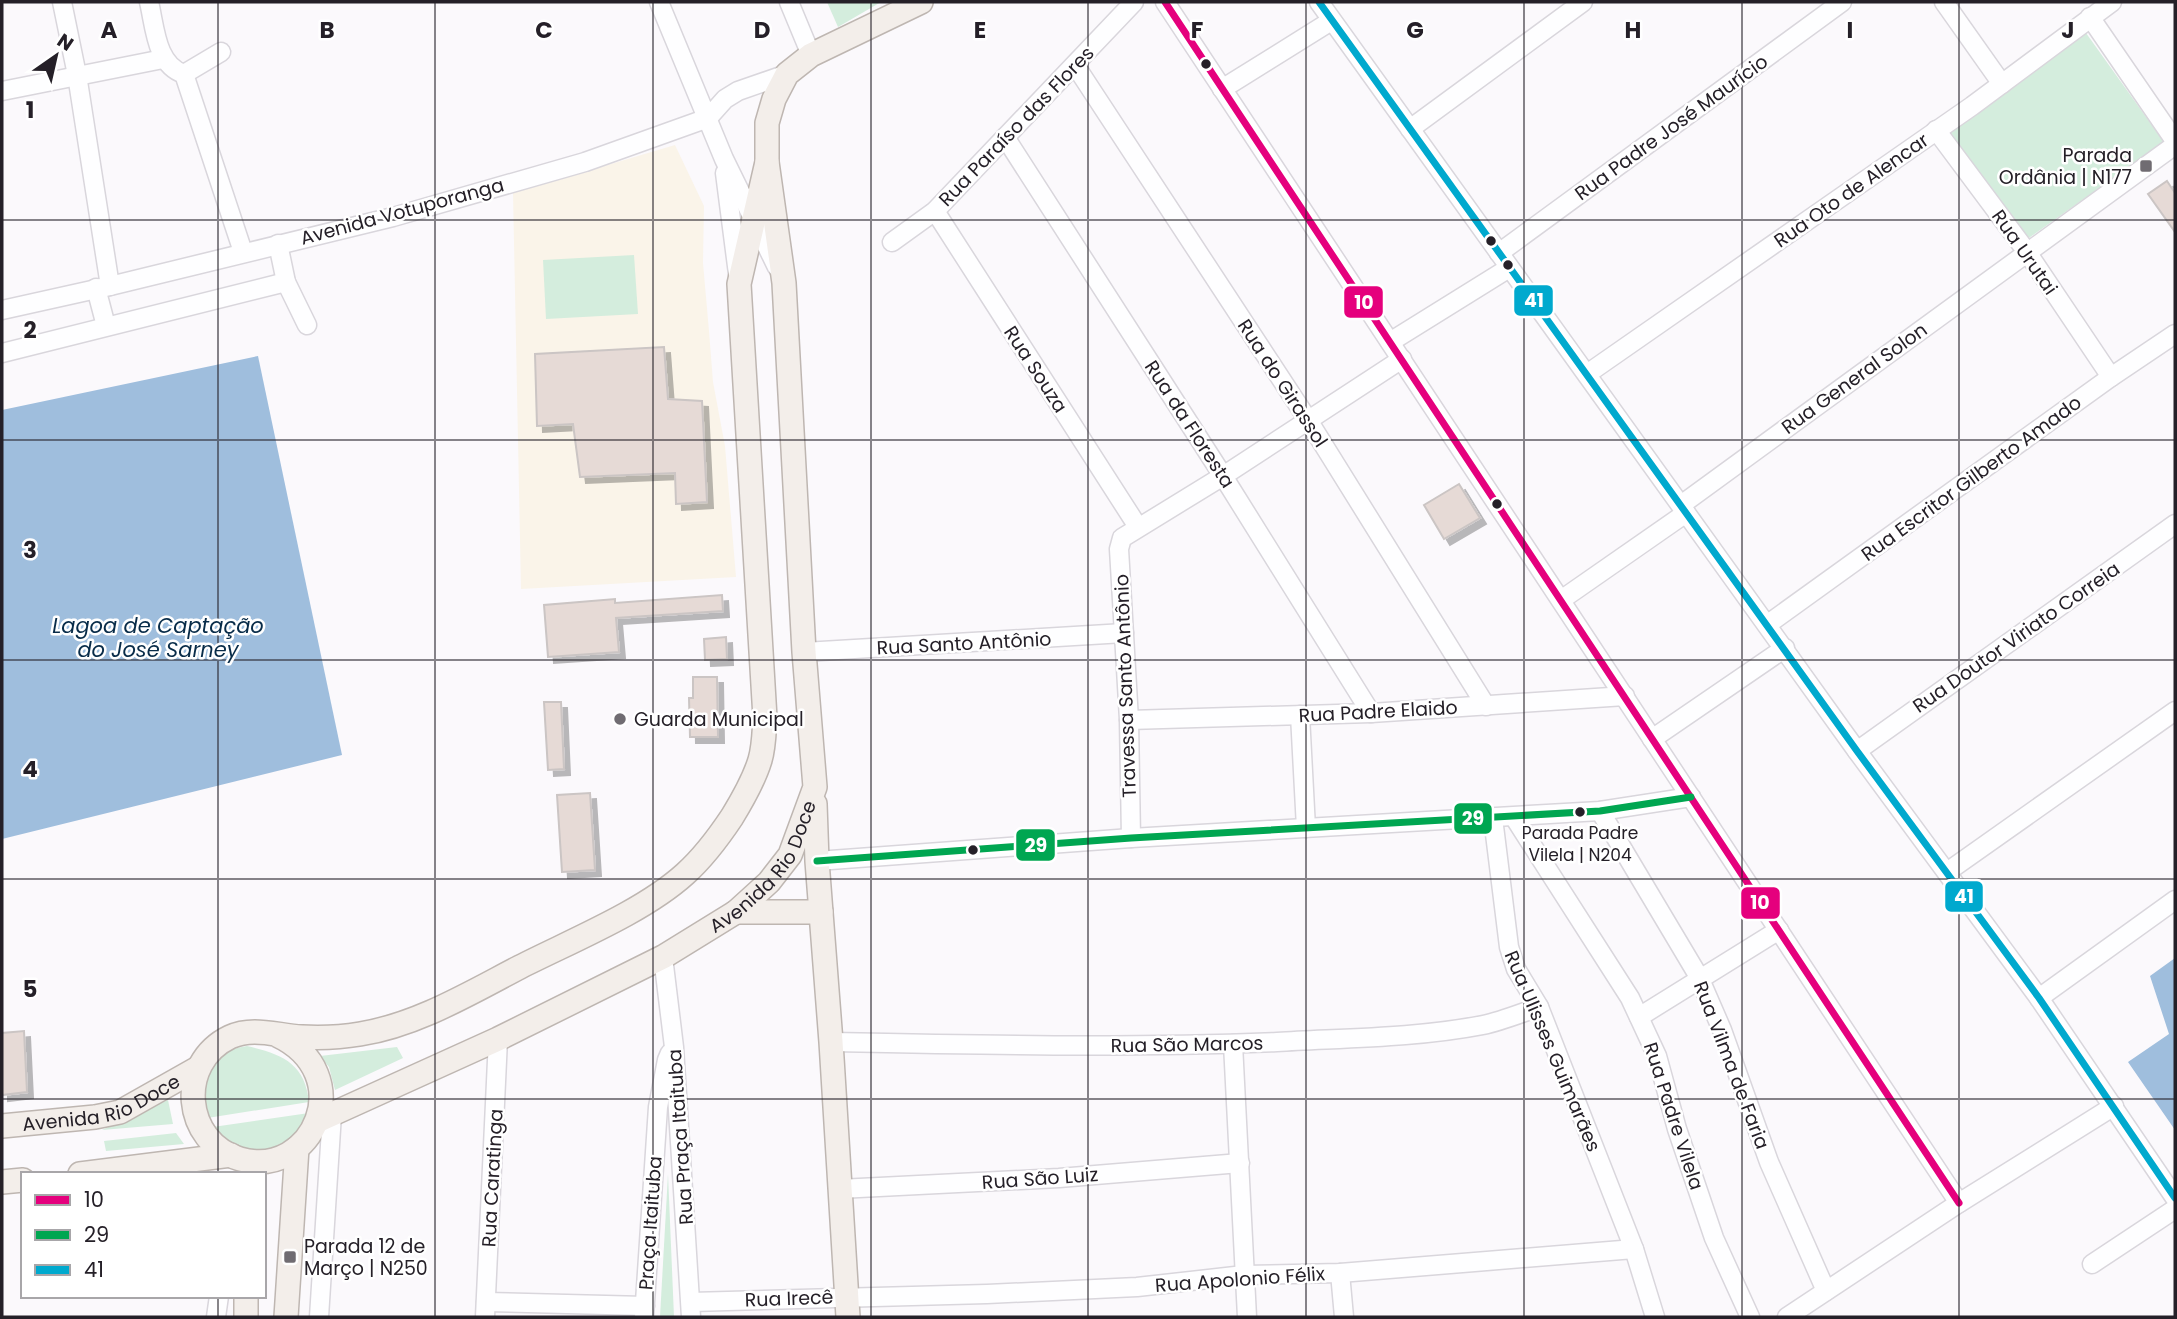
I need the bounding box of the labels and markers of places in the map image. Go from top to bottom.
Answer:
unlabelled marker [1199,57,1213,71]
place label: Parada Ordânia | N177 [1999,142,2132,191]
marker: Parada Ordânia | N177 [2138,158,2154,174]
unlabelled marker [1484,234,1498,248]
unlabelled marker [1501,258,1515,272]
unlabelled marker [1490,497,1504,511]
place label: Guarda Municipal [634,706,804,733]
marker: Guarda Municipal [612,711,628,727]
marker: Parada Padre Vilela | N204 [1573,805,1587,819]
place label: Parada Padre Vilela | N204 [1522,821,1638,867]
unlabelled marker [966,843,980,857]
place label: Parada 12 de Março | N250 [304,1233,428,1282]
marker: Parada 12 de Março | N250 [282,1249,298,1265]

